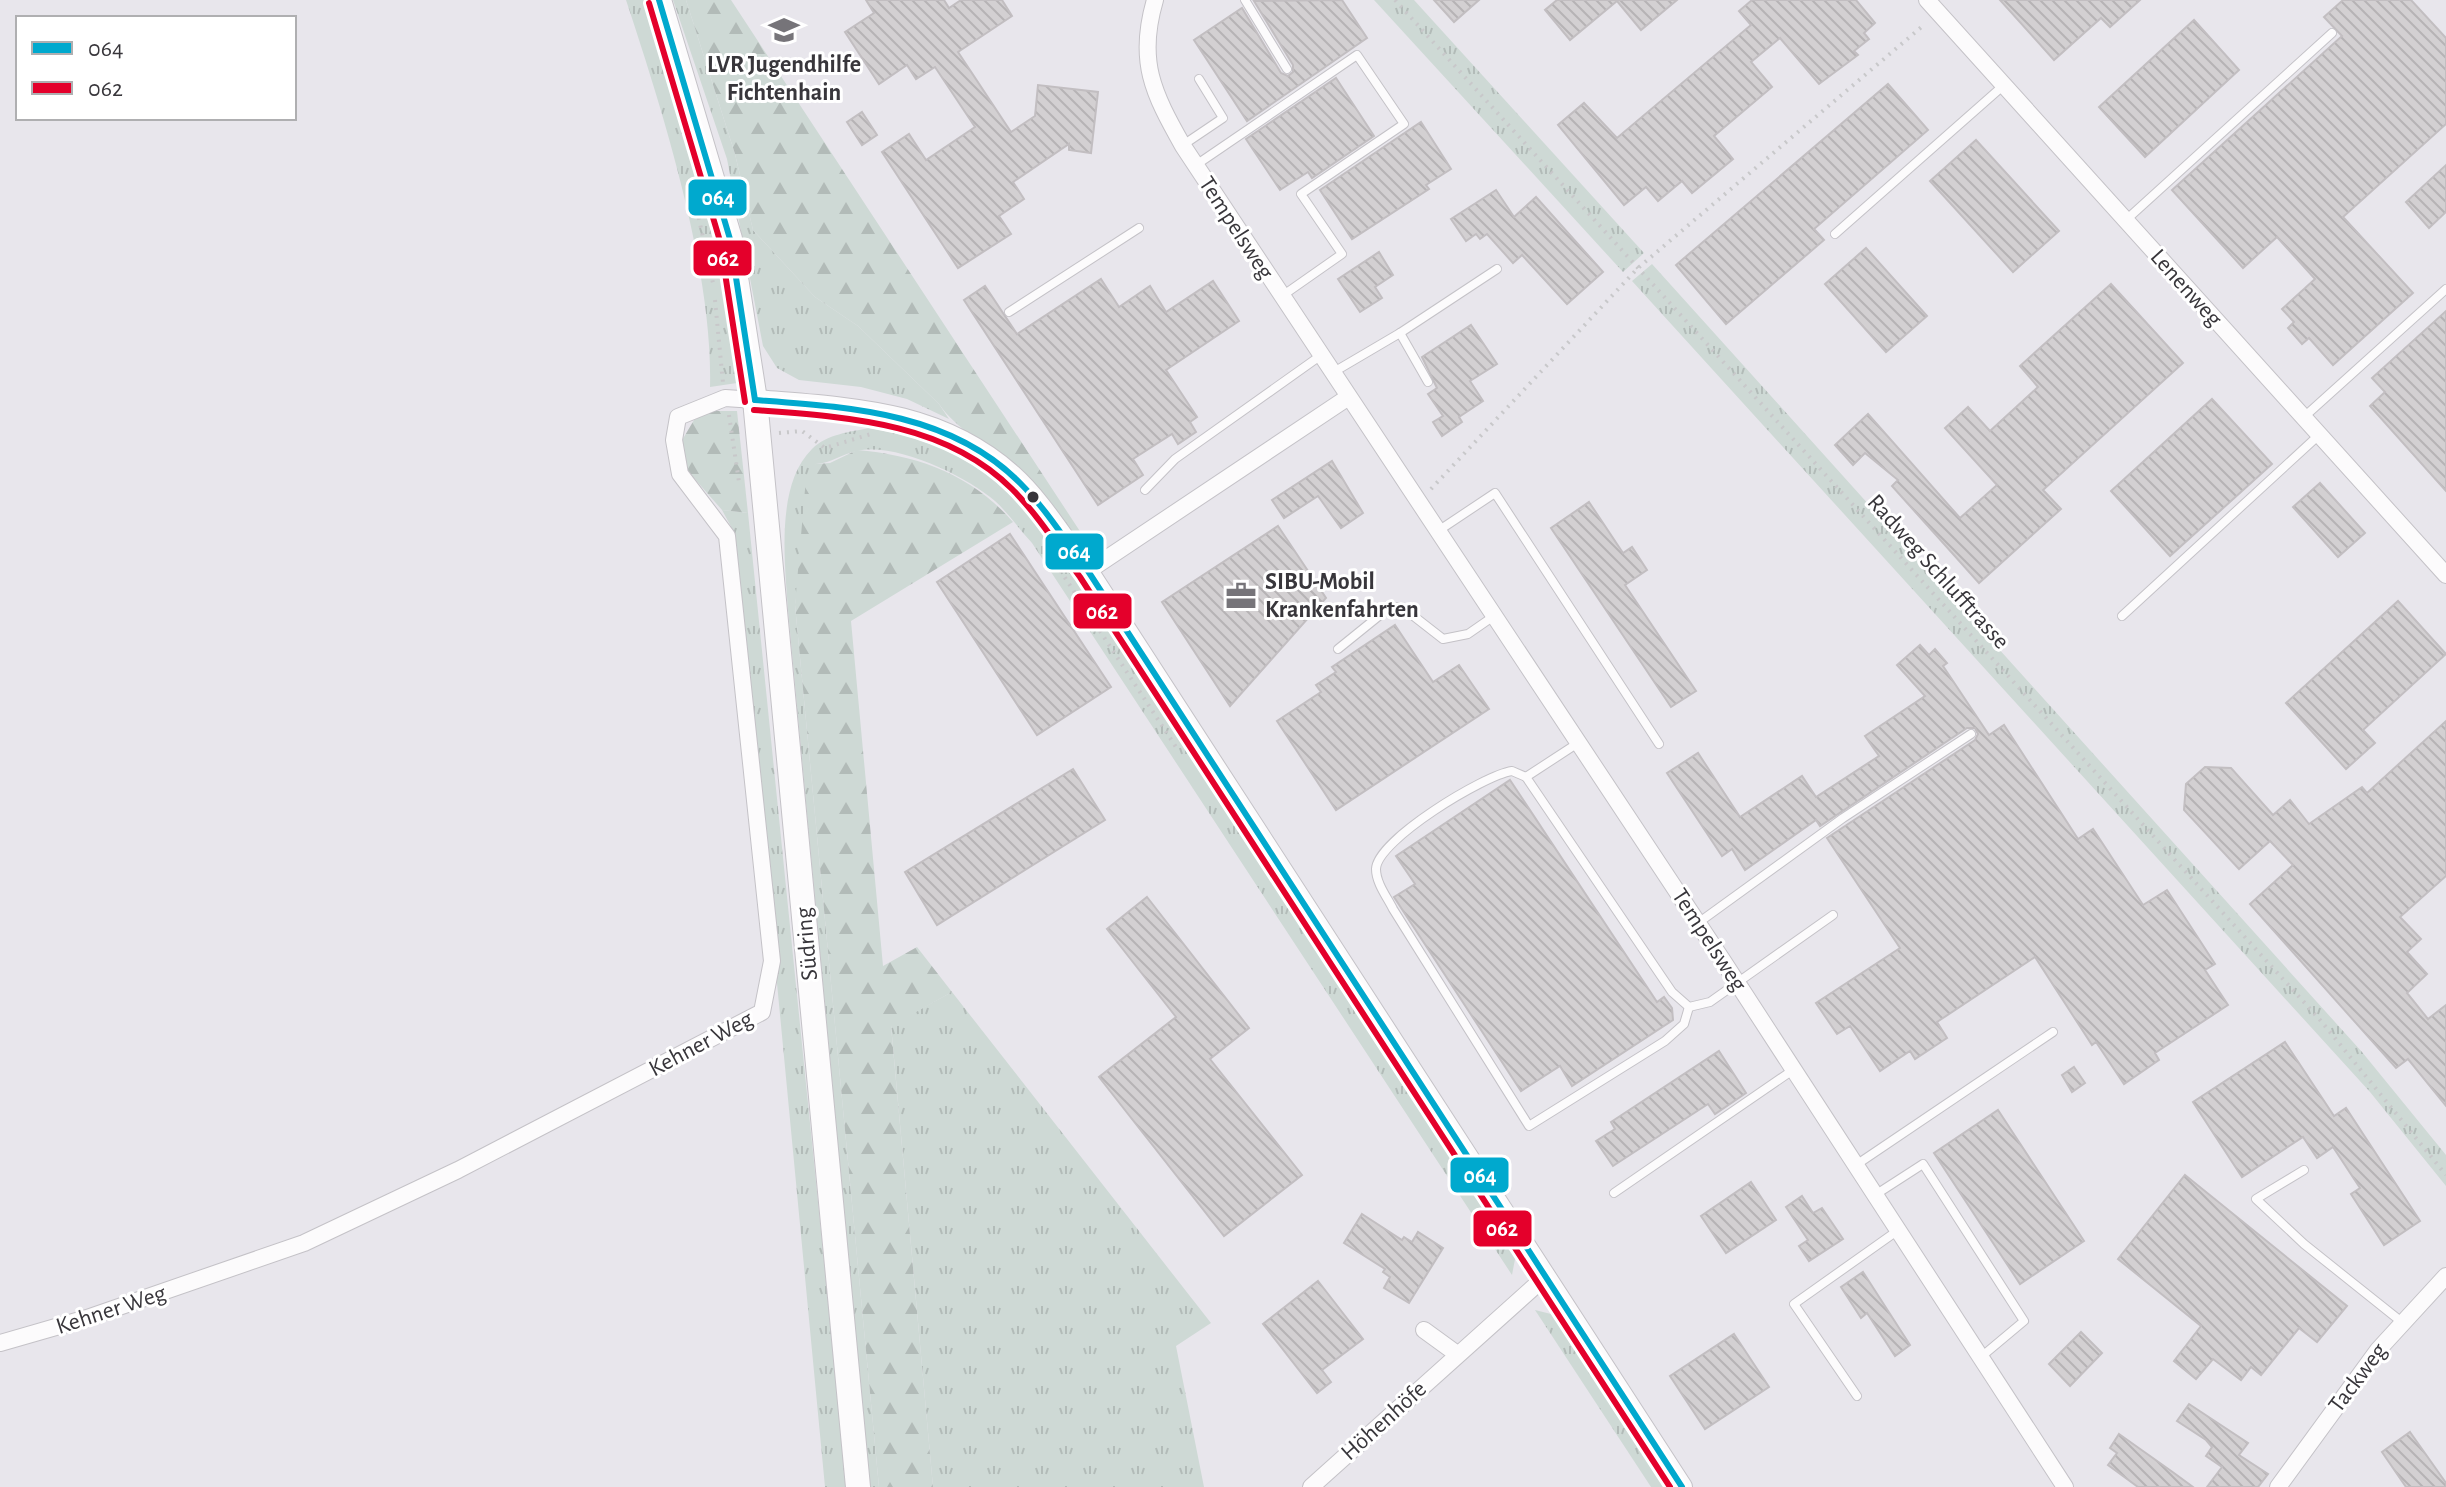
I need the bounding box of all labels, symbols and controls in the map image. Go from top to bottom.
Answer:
school or university icon: LVR Jugendhilfe Fichtenhain [767,13,801,47]
legend [16,16,296,120]
text: 064 [88,37,124,61]
place label: LVR Jugendhilfe Fichtenhain [707,53,861,105]
text: 062 [88,77,123,101]
street label: Tempelsweg [1194,172,1278,284]
line badge: 064 [687,178,748,217]
text: 064 [701,187,735,209]
line badge: 062 [692,239,753,277]
street label: Lenenweg [2145,245,2227,331]
text: 062 [707,248,739,270]
unlabelled marker [1025,489,1041,505]
street label: Radweg Schlufftrasse [1863,490,2013,654]
line badge: 064 [1044,532,1105,571]
text: 064 [1057,541,1091,563]
place label: SIBU-Mobil Krankenfahrten [1265,570,1419,622]
office icon: SIBU-Mobil Krankenfahrten [1224,579,1258,613]
line badge: 062 [1072,592,1133,630]
text: 062 [1086,601,1118,623]
street label: Tempelsweg [1667,884,1751,996]
street label: Südring [792,906,822,982]
street label: Kehner Weg [645,1007,757,1081]
line badge: 064 [1449,1156,1510,1194]
text: 064 [1463,1165,1497,1187]
line badge: 062 [1472,1209,1533,1248]
text: 062 [1486,1218,1518,1240]
street label: Kehner Weg [53,1281,169,1339]
street label: Tackweg [2324,1339,2392,1417]
street label: Höhenhöfe [1337,1377,1431,1465]

